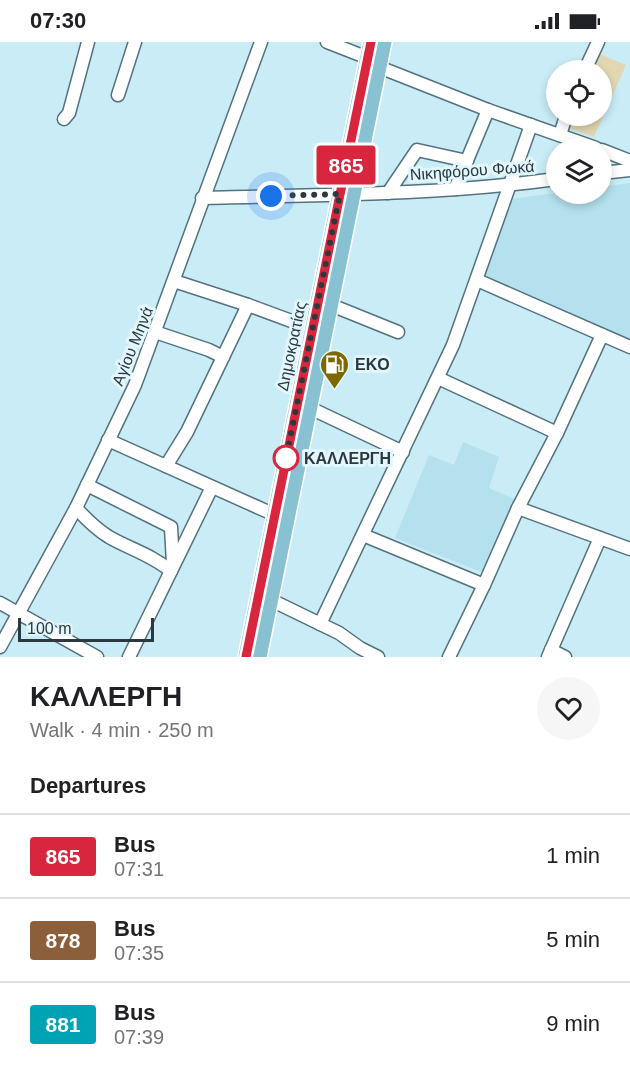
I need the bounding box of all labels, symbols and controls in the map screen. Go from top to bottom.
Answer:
text: 07:30 [30,8,86,33]
map controls [546,60,612,204]
button: locate [546,60,612,126]
button: layers [546,138,612,204]
line badge: 865 [312,146,380,184]
text: 865 [328,154,364,177]
street label: Νικηφόρου Φωκά [409,158,535,183]
your location [256,181,286,211]
street label: Δημοκρατίας [274,300,309,392]
street label: Αγίου Μηνά [109,304,156,388]
fuel station icon: EKO [318,348,350,390]
place label: EKO [355,356,390,373]
marker: ΚΑΛΛΕΡΓΗ [273,445,299,471]
place label: ΚΑΛΛΕΡΓΗ [304,450,391,467]
scale bar [18,615,154,642]
text: 100 m [27,620,71,637]
button: heart [537,677,600,740]
text: ΚΑΛΛΕΡΓΗ [30,681,182,712]
text: Walk · 4 min · 250 m [30,719,214,741]
text: Departures [30,773,146,798]
text: Bus [114,832,156,857]
text: 1 min [546,843,600,868]
text: 865 [45,845,81,868]
text: 07:31 [114,858,164,880]
text: Bus [114,916,156,941]
text: 5 min [546,927,600,952]
text: 878 [45,929,81,952]
text: 07:35 [114,942,164,964]
text: Bus [114,1000,156,1025]
text: 9 min [546,1011,600,1036]
text: 881 [45,1013,81,1036]
text: 07:39 [114,1026,164,1048]

